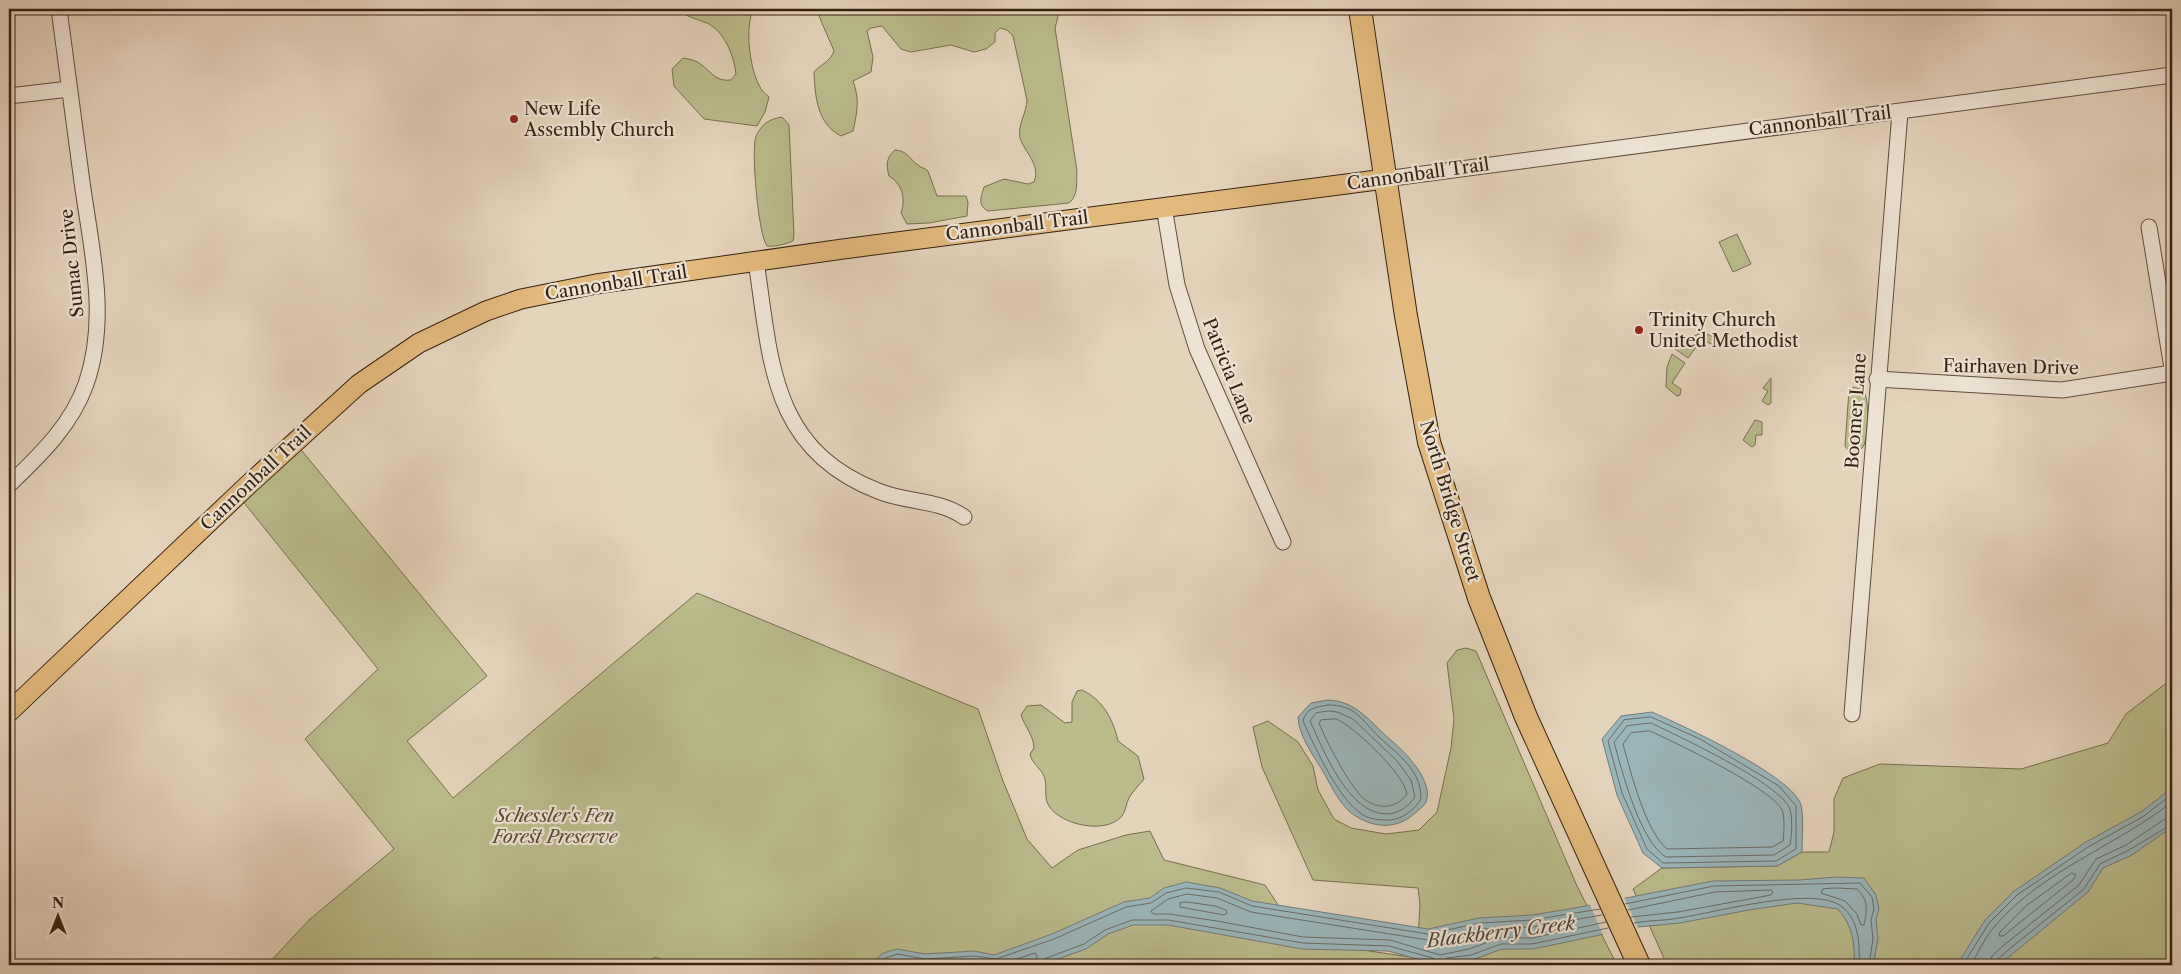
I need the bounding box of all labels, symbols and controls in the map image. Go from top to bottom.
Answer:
place label: New Life Assembly Church [523,98,674,141]
street label: Cannonball Trail [1747,101,1893,141]
marker: New Life Assembly Church [508,113,520,125]
street label: Cannonball Trail [1345,153,1491,195]
street label: Cannonball Trail [944,206,1090,246]
street label: Sumac Drive [55,208,89,318]
street label: Cannonball Trail [543,261,689,305]
place label: Trinity Church United Methodist [1649,309,1799,352]
street label: Patricia Lane [1198,315,1260,427]
marker: Trinity Church United Methodist [1633,324,1645,336]
street label: Boomer Lane [1841,352,1871,470]
street label: Fairhaven Drive [1943,355,2079,379]
street label: North Bridge Street [1415,418,1485,585]
street label: Cannonball Trail [196,421,316,535]
park label: Schessler's Fen Forest Preserve [491,805,619,848]
north arrow [32,892,82,942]
text: N [52,894,64,912]
water label: Blackberry Creek [1423,911,1577,953]

